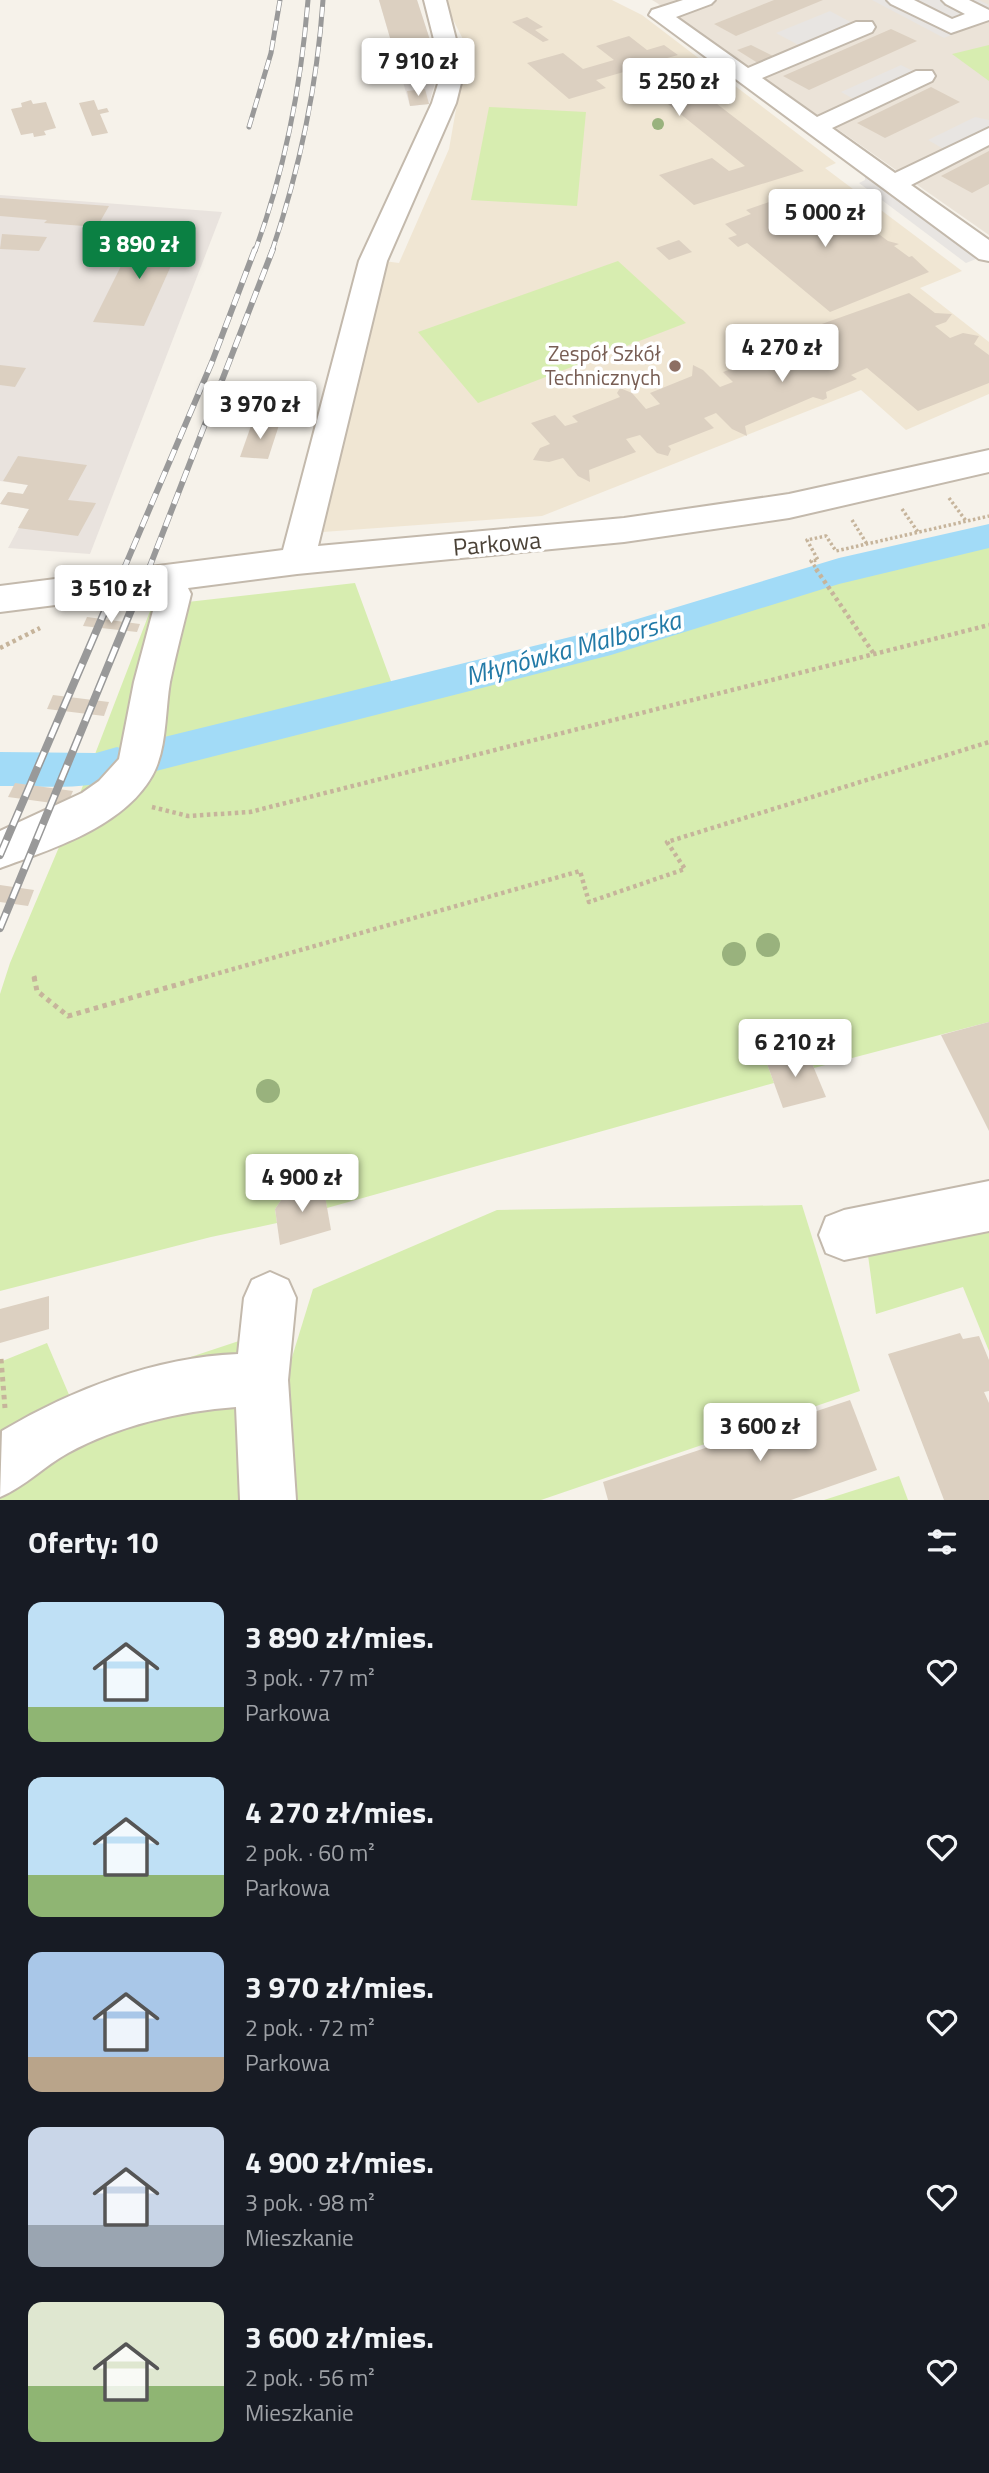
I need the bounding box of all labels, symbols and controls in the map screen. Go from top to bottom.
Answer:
pin: 7 910 zł [346,38,490,98]
text: 7 910 zł [378,43,458,78]
pin: 5 250 zł [607,58,751,118]
text: 5 250 zł [639,63,719,98]
pin: 5 000 zł [753,190,897,249]
text: 5 000 zł [785,194,865,229]
pin: 3 890 zł [67,222,211,281]
text: 3 890 zł [99,226,179,261]
pin: 4 270 zł [710,324,854,384]
text: 4 270 zł [742,329,822,364]
place label: Zespół Szkół Technicznych [545,337,661,393]
marker: Zespół Szkół Technicznych [667,358,683,374]
pin: 3 970 zł [188,382,332,441]
text: 3 970 zł [220,386,300,421]
street label: Parkowa [451,521,543,565]
pin: 3 510 zł [39,566,183,625]
text: 3 510 zł [71,570,151,605]
water label: Młynówka Malborska [461,599,687,695]
pin: 6 210 zł [723,1020,867,1079]
text: 6 210 zł [755,1024,835,1059]
pin: 4 900 zł [230,1154,374,1214]
text: 4 900 zł [262,1159,342,1194]
pin: 3 600 zł [688,1404,832,1463]
text: 3 600 zł [720,1408,800,1443]
text: Oferty: 10 [28,1519,158,1565]
icon: filters [923,1523,961,1561]
text: 3 890 zł/mies. [245,1614,434,1660]
icon: home [84,1630,168,1714]
icon: heart [923,1653,961,1691]
text: 3 pok. · 77 m² [245,1660,375,1695]
text: Parkowa [245,1695,330,1730]
text: 4 270 zł/mies. [245,1789,434,1835]
icon: home [84,1805,168,1889]
icon: heart [923,1828,961,1866]
text: 2 pok. · 60 m² [245,1835,375,1870]
text: Parkowa [245,1870,330,1905]
text: 3 970 zł/mies. [245,1964,434,2010]
icon: home [84,1980,168,2064]
icon: heart [923,2003,961,2041]
text: 2 pok. · 72 m² [245,2010,375,2045]
text: Parkowa [245,2045,330,2080]
text: 4 900 zł/mies. [245,2139,434,2185]
icon: home [84,2155,168,2239]
icon: heart [923,2178,961,2216]
text: 3 pok. · 98 m² [245,2185,375,2220]
text: Mieszkanie [245,2220,354,2255]
text: 3 600 zł/mies. [245,2314,434,2360]
icon: home [84,2330,168,2414]
icon: heart [923,2353,961,2391]
text: 2 pok. · 56 m² [245,2360,375,2395]
text: Mieszkanie [245,2395,354,2430]

